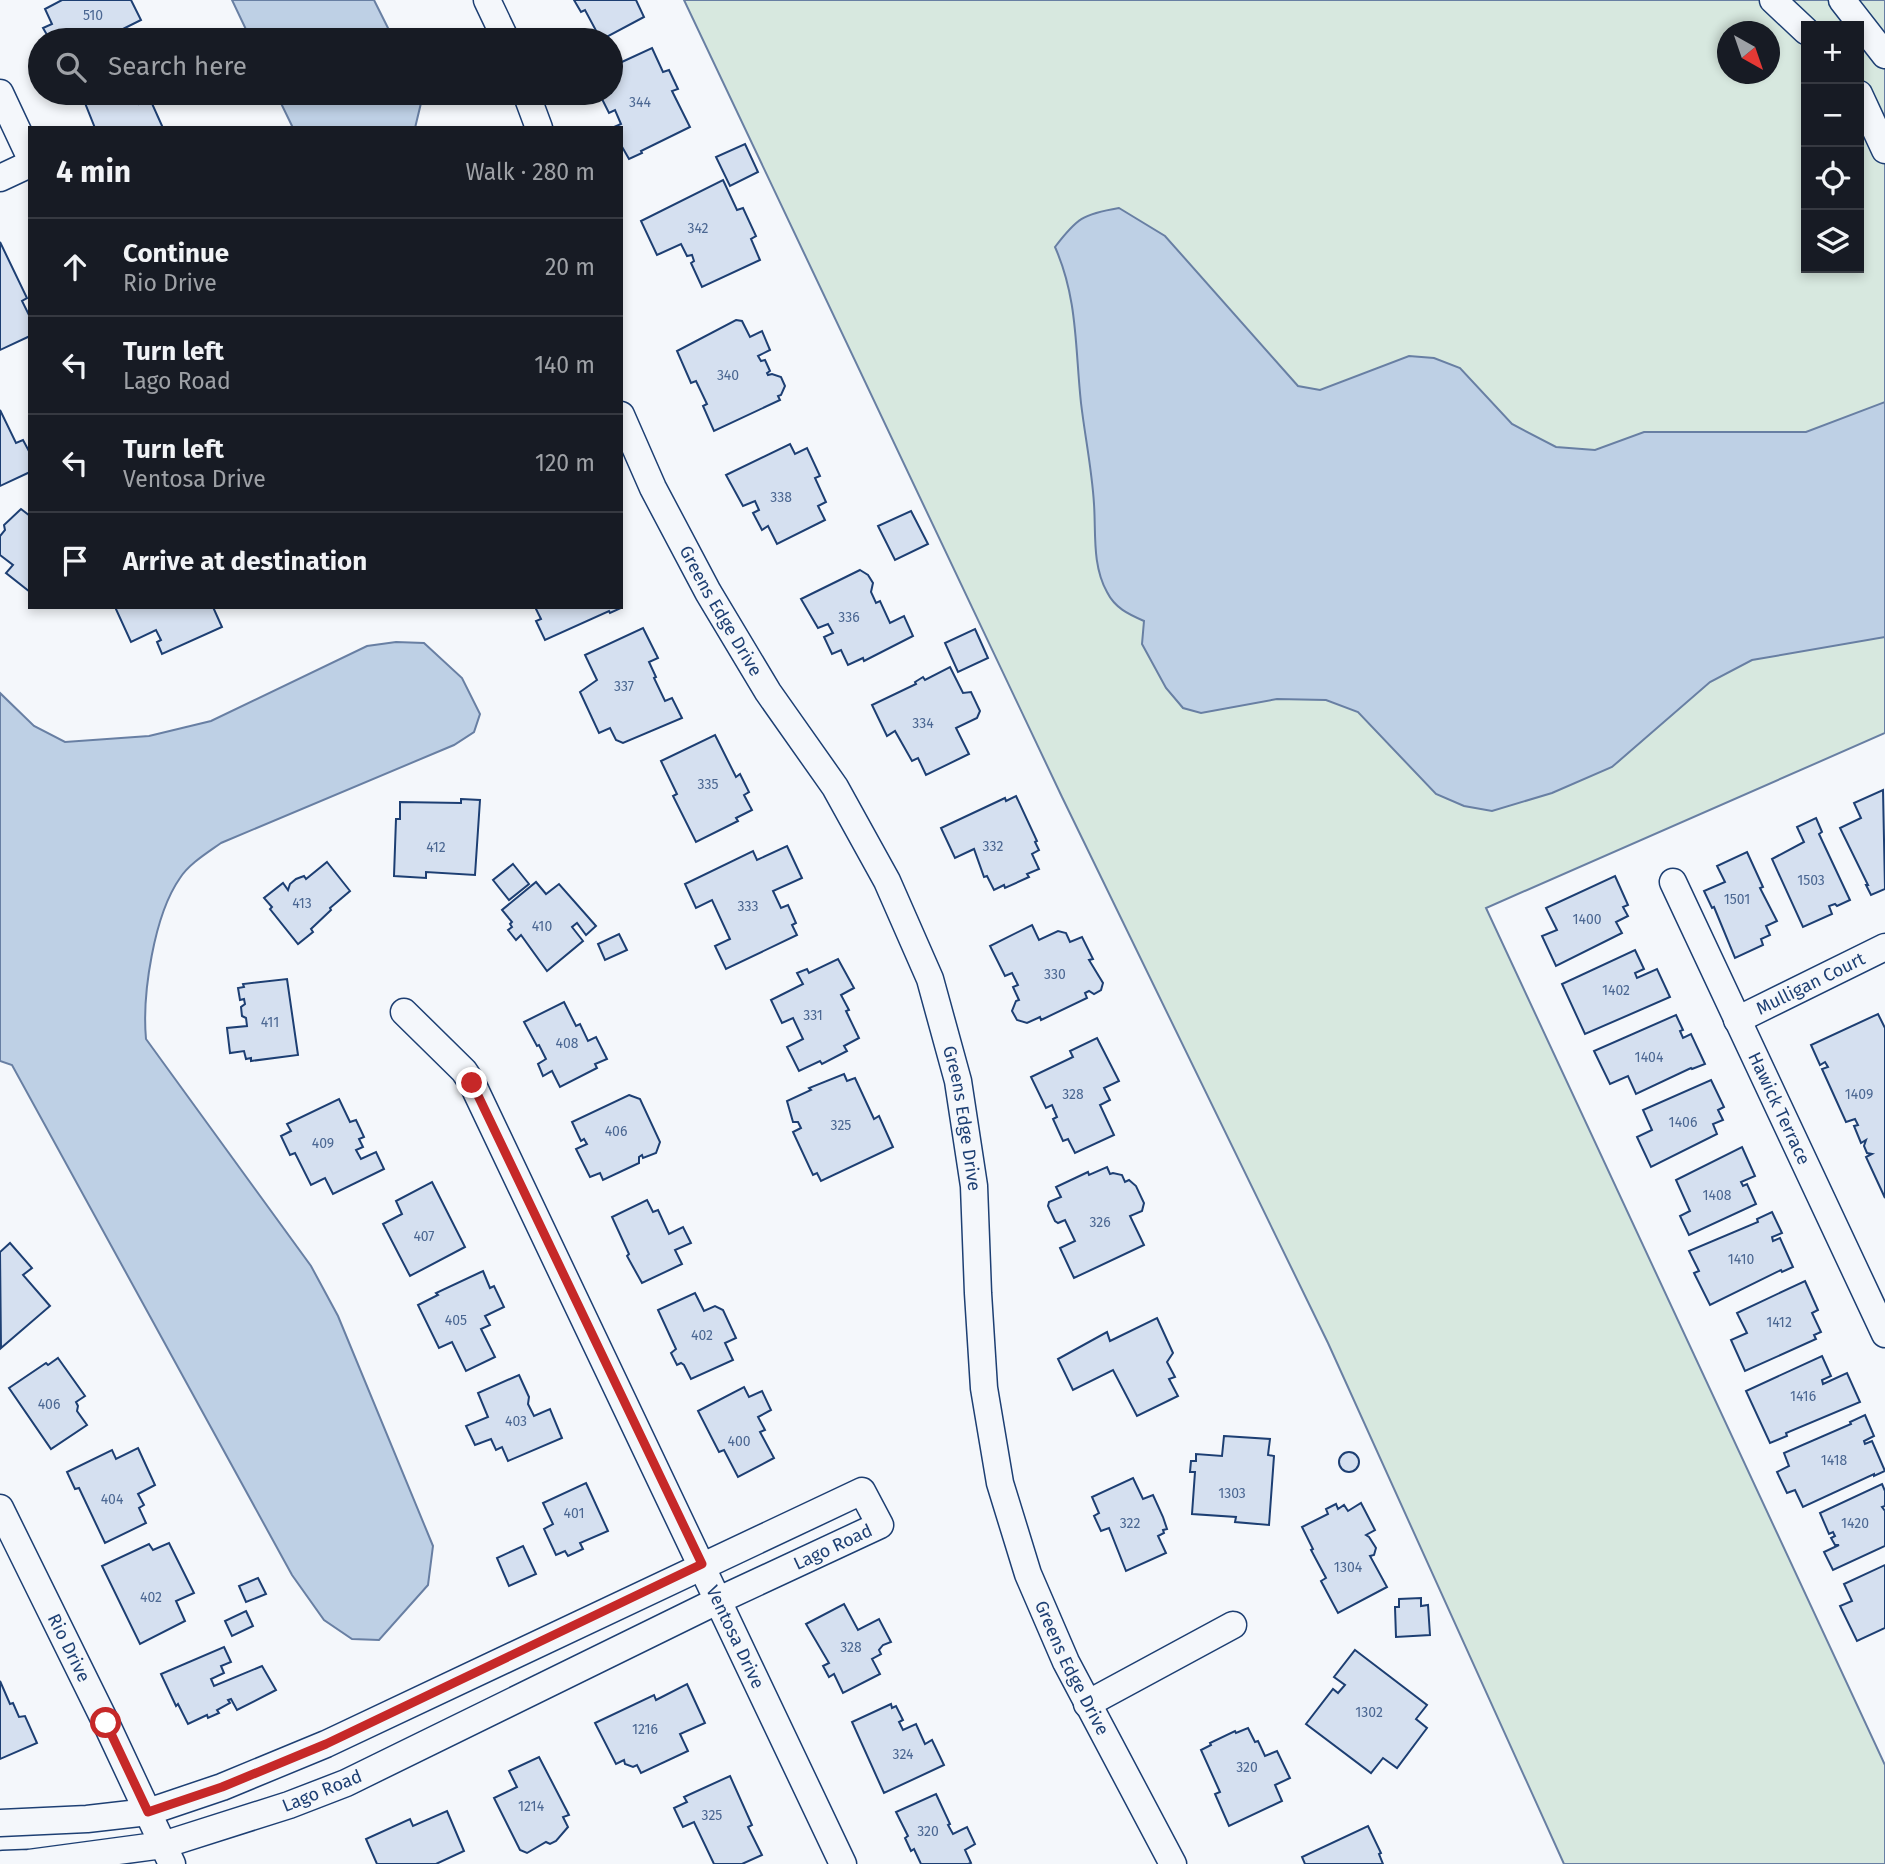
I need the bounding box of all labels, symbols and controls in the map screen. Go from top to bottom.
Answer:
house number: 510 [83,7,103,24]
north arrow [1717,21,1780,84]
map controls [1801,21,1864,273]
button: + [1801,21,1864,84]
search box [28,28,623,105]
icon: search [52,48,90,86]
text: Search here [108,51,247,82]
button: − [1801,84,1864,147]
house number: 344 [629,94,651,111]
button: locate [1801,147,1864,210]
text: 4 min [56,154,131,190]
text: Walk · 280 m [465,158,595,186]
button: layers [1801,210,1864,273]
house number: 342 [687,220,709,237]
text: Continue [123,238,229,269]
icon: ahead [56,248,94,286]
text: 20 m [545,253,595,281]
text: Rio Drive [123,269,217,297]
text: Turn left [123,336,224,367]
icon: left [56,346,94,384]
text: 140 m [534,351,595,379]
text: Lago Road [123,367,231,395]
house number: 340 [717,367,739,384]
text: Turn left [123,434,224,465]
icon: left [56,444,94,482]
text: 120 m [535,449,595,477]
text: Ventosa Drive [123,465,266,493]
house number: 338 [770,489,792,506]
icon: arrive [56,542,94,580]
street label: Greens Edge Drive [674,542,767,680]
text: Arrive at destination [123,546,367,577]
house number: 336 [838,609,860,626]
house number: 337 [614,678,634,695]
house number: 334 [912,715,934,732]
house number: 335 [698,776,719,793]
house number: 332 [983,838,1003,855]
house number: 412 [426,839,446,856]
house number: 1503 [1797,872,1825,889]
house number: 1501 [1724,891,1750,908]
house number: 413 [292,895,312,912]
house number: 333 [738,898,758,915]
house number: 1400 [1572,911,1602,928]
house number: 410 [532,918,552,935]
street label: Mulligan Court [1753,947,1869,1020]
house number: 330 [1044,966,1066,983]
house number: 1402 [1602,982,1630,999]
house number: 331 [803,1007,823,1024]
house number: 411 [261,1014,279,1031]
house number: 408 [556,1035,579,1052]
street label: Greens Edge Drive [938,1043,986,1193]
house number: 1404 [1635,1049,1664,1066]
street label: Hawick Terrace [1743,1049,1815,1168]
route end [456,1067,487,1098]
house number: 328 [1062,1086,1084,1103]
house number: 1409 [1845,1086,1873,1103]
house number: 1406 [1669,1114,1697,1131]
house number: 325 [831,1117,851,1134]
house number: 406 [605,1123,627,1140]
house number: 409 [312,1135,334,1152]
house number: 1408 [1702,1187,1732,1204]
house number: 326 [1089,1214,1111,1231]
house number: 407 [413,1228,435,1245]
house number: 1410 [1728,1251,1754,1268]
house number: 405 [445,1312,467,1329]
house number: 1412 [1766,1314,1792,1331]
house number: 402 [691,1327,713,1344]
house number: 1416 [1790,1388,1816,1405]
house number: 406 [38,1396,60,1413]
house number: 403 [505,1413,527,1430]
house number: 400 [727,1433,751,1450]
house number: 1418 [1821,1452,1848,1469]
house number: 1303 [1218,1485,1246,1502]
house number: 404 [101,1491,124,1508]
house number: 401 [564,1505,584,1522]
house number: 322 [1120,1515,1140,1532]
house number: 1420 [1841,1515,1869,1532]
street label: Lago Road [790,1519,876,1575]
house number: 1304 [1334,1559,1363,1576]
street label: Ventosa Drive [701,1582,769,1692]
house number: 402 [140,1589,162,1606]
street label: Greens Edge Drive [1030,1597,1114,1739]
street label: Rio Drive [43,1610,95,1686]
house number: 328 [840,1639,862,1656]
house number: 1302 [1355,1704,1383,1721]
route start [90,1707,121,1738]
house number: 1216 [632,1721,658,1738]
house number: 324 [893,1746,914,1763]
house number: 320 [1236,1759,1258,1776]
street label: Lago Road [279,1765,365,1817]
house number: 1214 [518,1798,545,1815]
house number: 325 [702,1807,722,1824]
house number: 320 [917,1823,939,1840]

